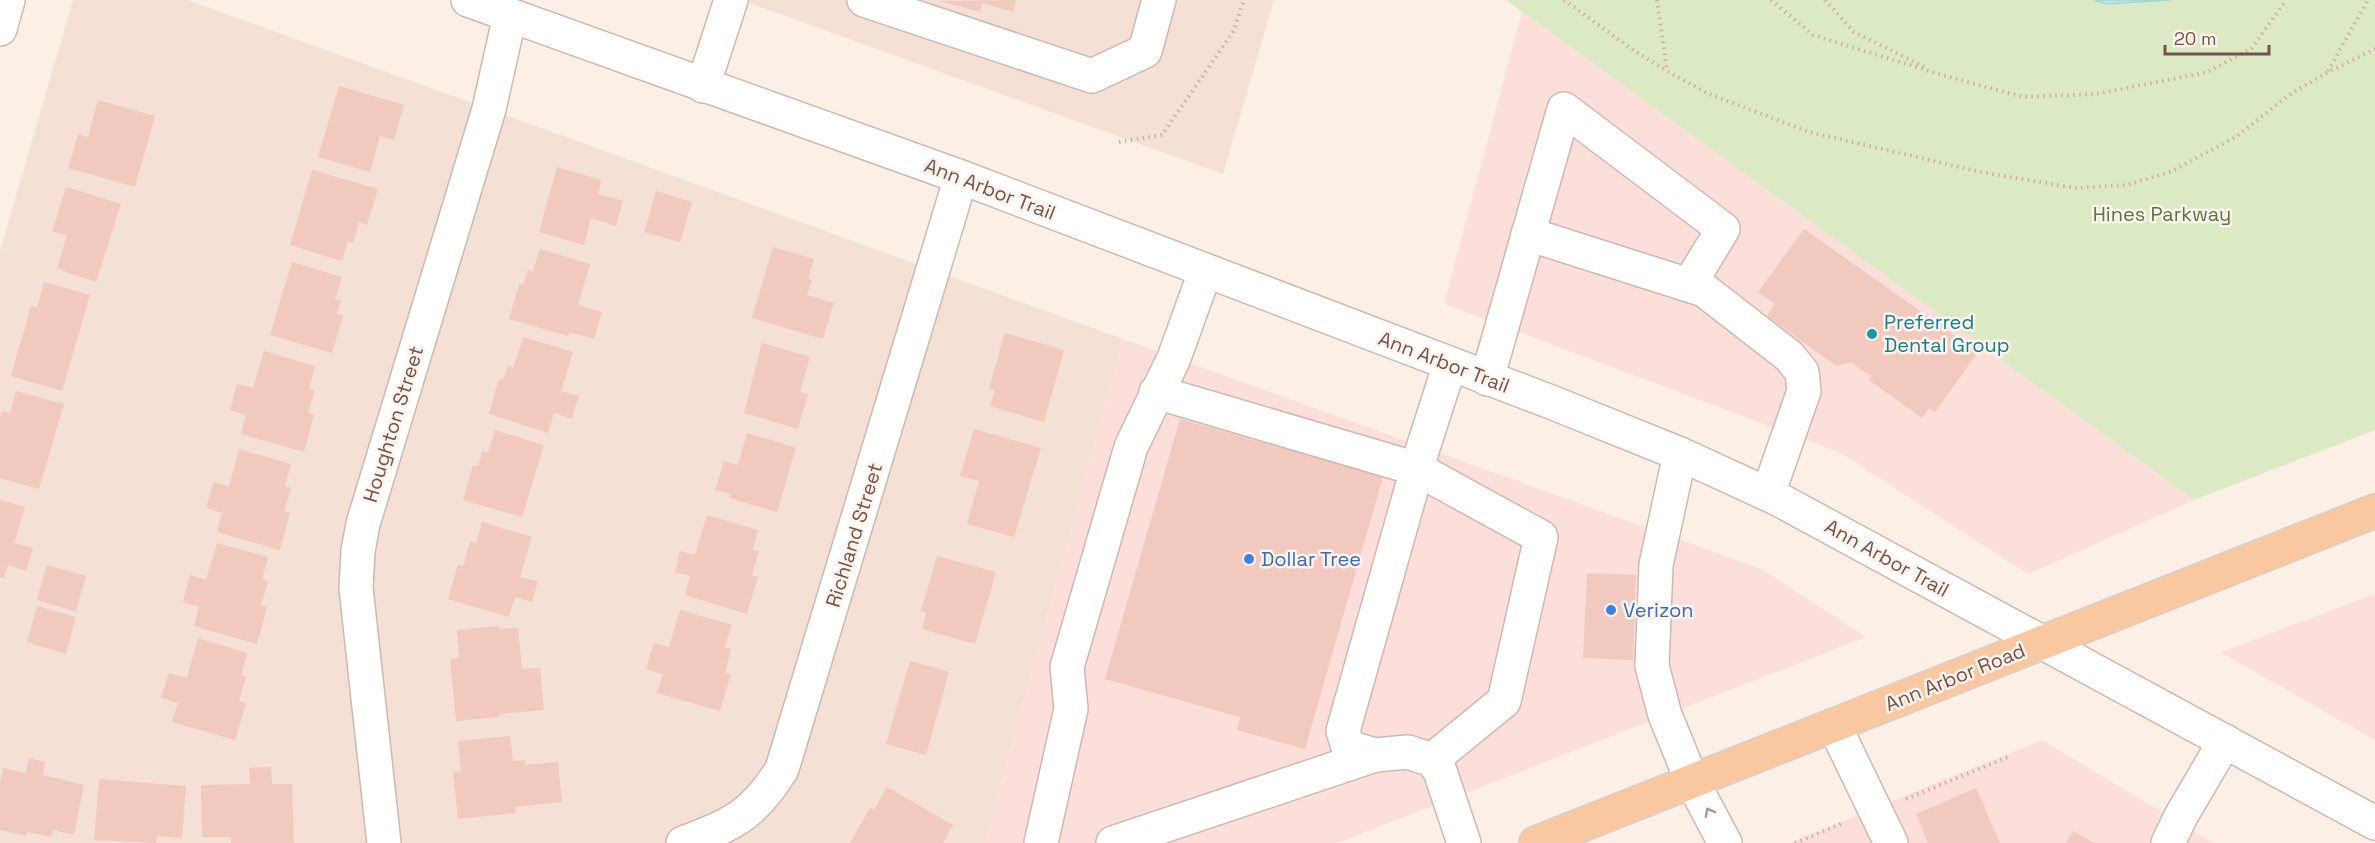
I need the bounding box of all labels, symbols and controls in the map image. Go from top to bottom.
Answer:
scale bar [2165,18,2268,56]
text: 20 m [2174,27,2217,50]
street label: Ann Arbor Trail [921,152,1059,226]
park label: Hines Parkway [2093,201,2231,227]
place label: Preferred Dental Group [1884,309,2010,358]
street label: Ann Arbor Trail [1375,325,1513,399]
marker: Preferred Dental Group [1865,327,1879,341]
street label: Houghton Street [357,343,429,505]
street label: Richland Street [820,460,888,610]
street label: Ann Arbor Trail [1820,513,1954,603]
place label: Dollar Tree [1261,546,1361,572]
marker: Dollar Tree [1242,552,1256,566]
place label: Verizon [1623,597,1694,623]
marker: Verizon [1604,603,1618,617]
street label: Ann Arbor Road [1881,637,2029,717]
one-way arrow [1705,808,1716,818]

